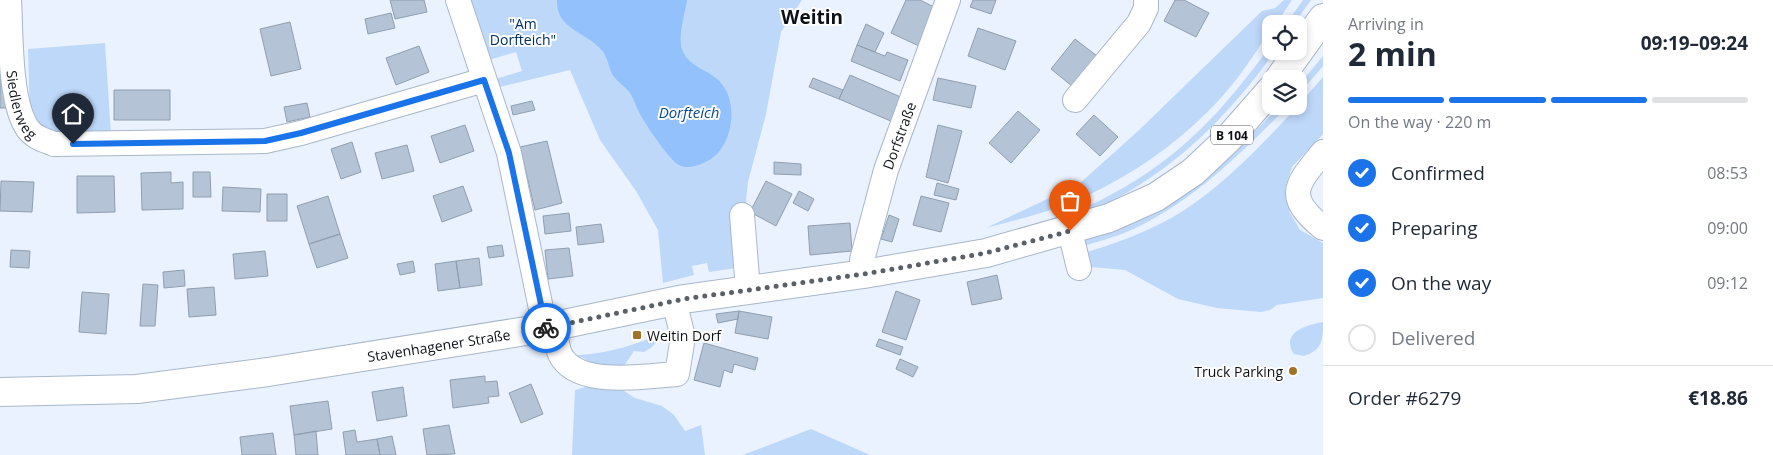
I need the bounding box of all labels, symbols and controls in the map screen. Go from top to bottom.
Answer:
district label: Weitin [781,4,843,30]
text: Arriving in [1348,13,1424,35]
park label: "Am Dorfteich" [490,14,556,49]
map controls [1262,15,1307,115]
button: locate [1262,15,1307,60]
text: 09:19–09:24 [1641,30,1748,56]
text: 2 min [1348,32,1437,75]
street label: Siedlerweg [3,69,42,143]
button: layers [1262,70,1307,115]
pin [52,93,94,144]
street label: Dorfstraße [878,99,920,172]
icon: home [59,100,87,128]
water label: Dorfteich [659,102,719,122]
text: On the way · 220 m [1348,111,1491,133]
road number: B 104 [1211,126,1253,144]
icon: check [1348,159,1376,187]
text: Confirmed [1391,160,1485,186]
text: 08:53 [1707,162,1748,184]
pin [1049,180,1091,231]
icon: bag [1056,187,1084,215]
icon: check [1348,214,1376,242]
text: Preparing [1391,215,1478,241]
text: 09:00 [1707,217,1748,239]
icon: check [1348,269,1376,297]
text: On the way [1391,270,1491,296]
text: 09:12 [1707,272,1748,294]
courier [521,303,571,353]
icon: bike [532,314,560,342]
street label: Stavenhagener Straße [366,324,512,366]
text: Delivered [1391,325,1475,351]
place label: Weitin Dorf [647,326,722,345]
marker: Weitin Dorf [631,329,643,341]
place label: Truck Parking [1194,362,1283,381]
marker: Truck Parking [1287,365,1299,377]
text: Order #6279 [1348,385,1461,411]
text: €18.86 [1688,385,1748,411]

